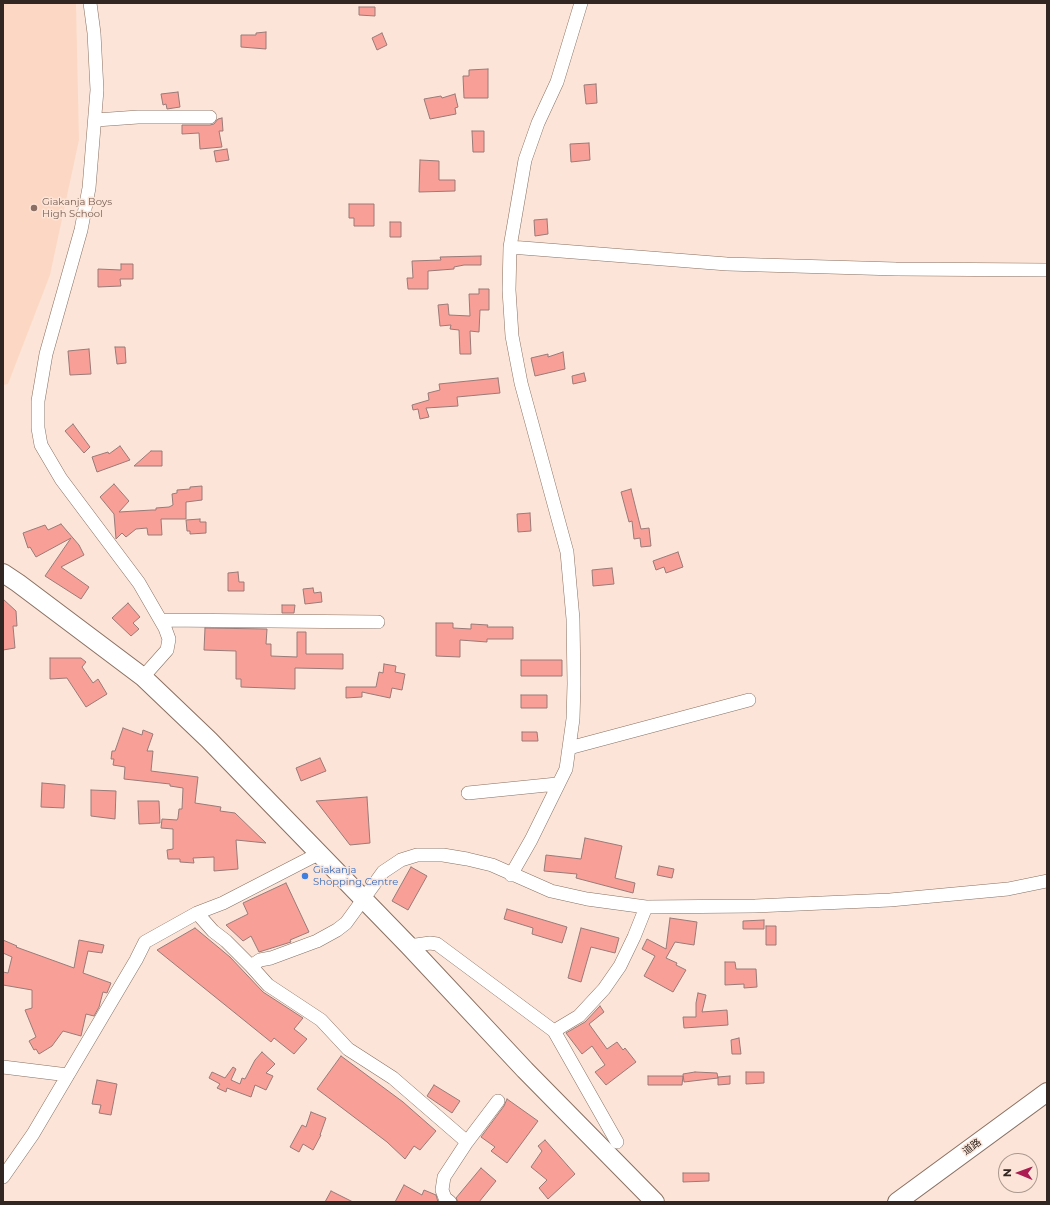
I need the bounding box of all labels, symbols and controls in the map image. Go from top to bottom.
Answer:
place label: Giakanja Boys High School [42,196,112,220]
marker: Giakanja Boys High School [29,203,39,213]
place label: Giakanja Shopping Centre [313,864,398,888]
marker: Giakanja Shopping Centre [300,871,310,881]
street label: 道路 [960,1136,984,1158]
north arrow [998,1153,1038,1193]
text: N [1000,1168,1014,1177]

